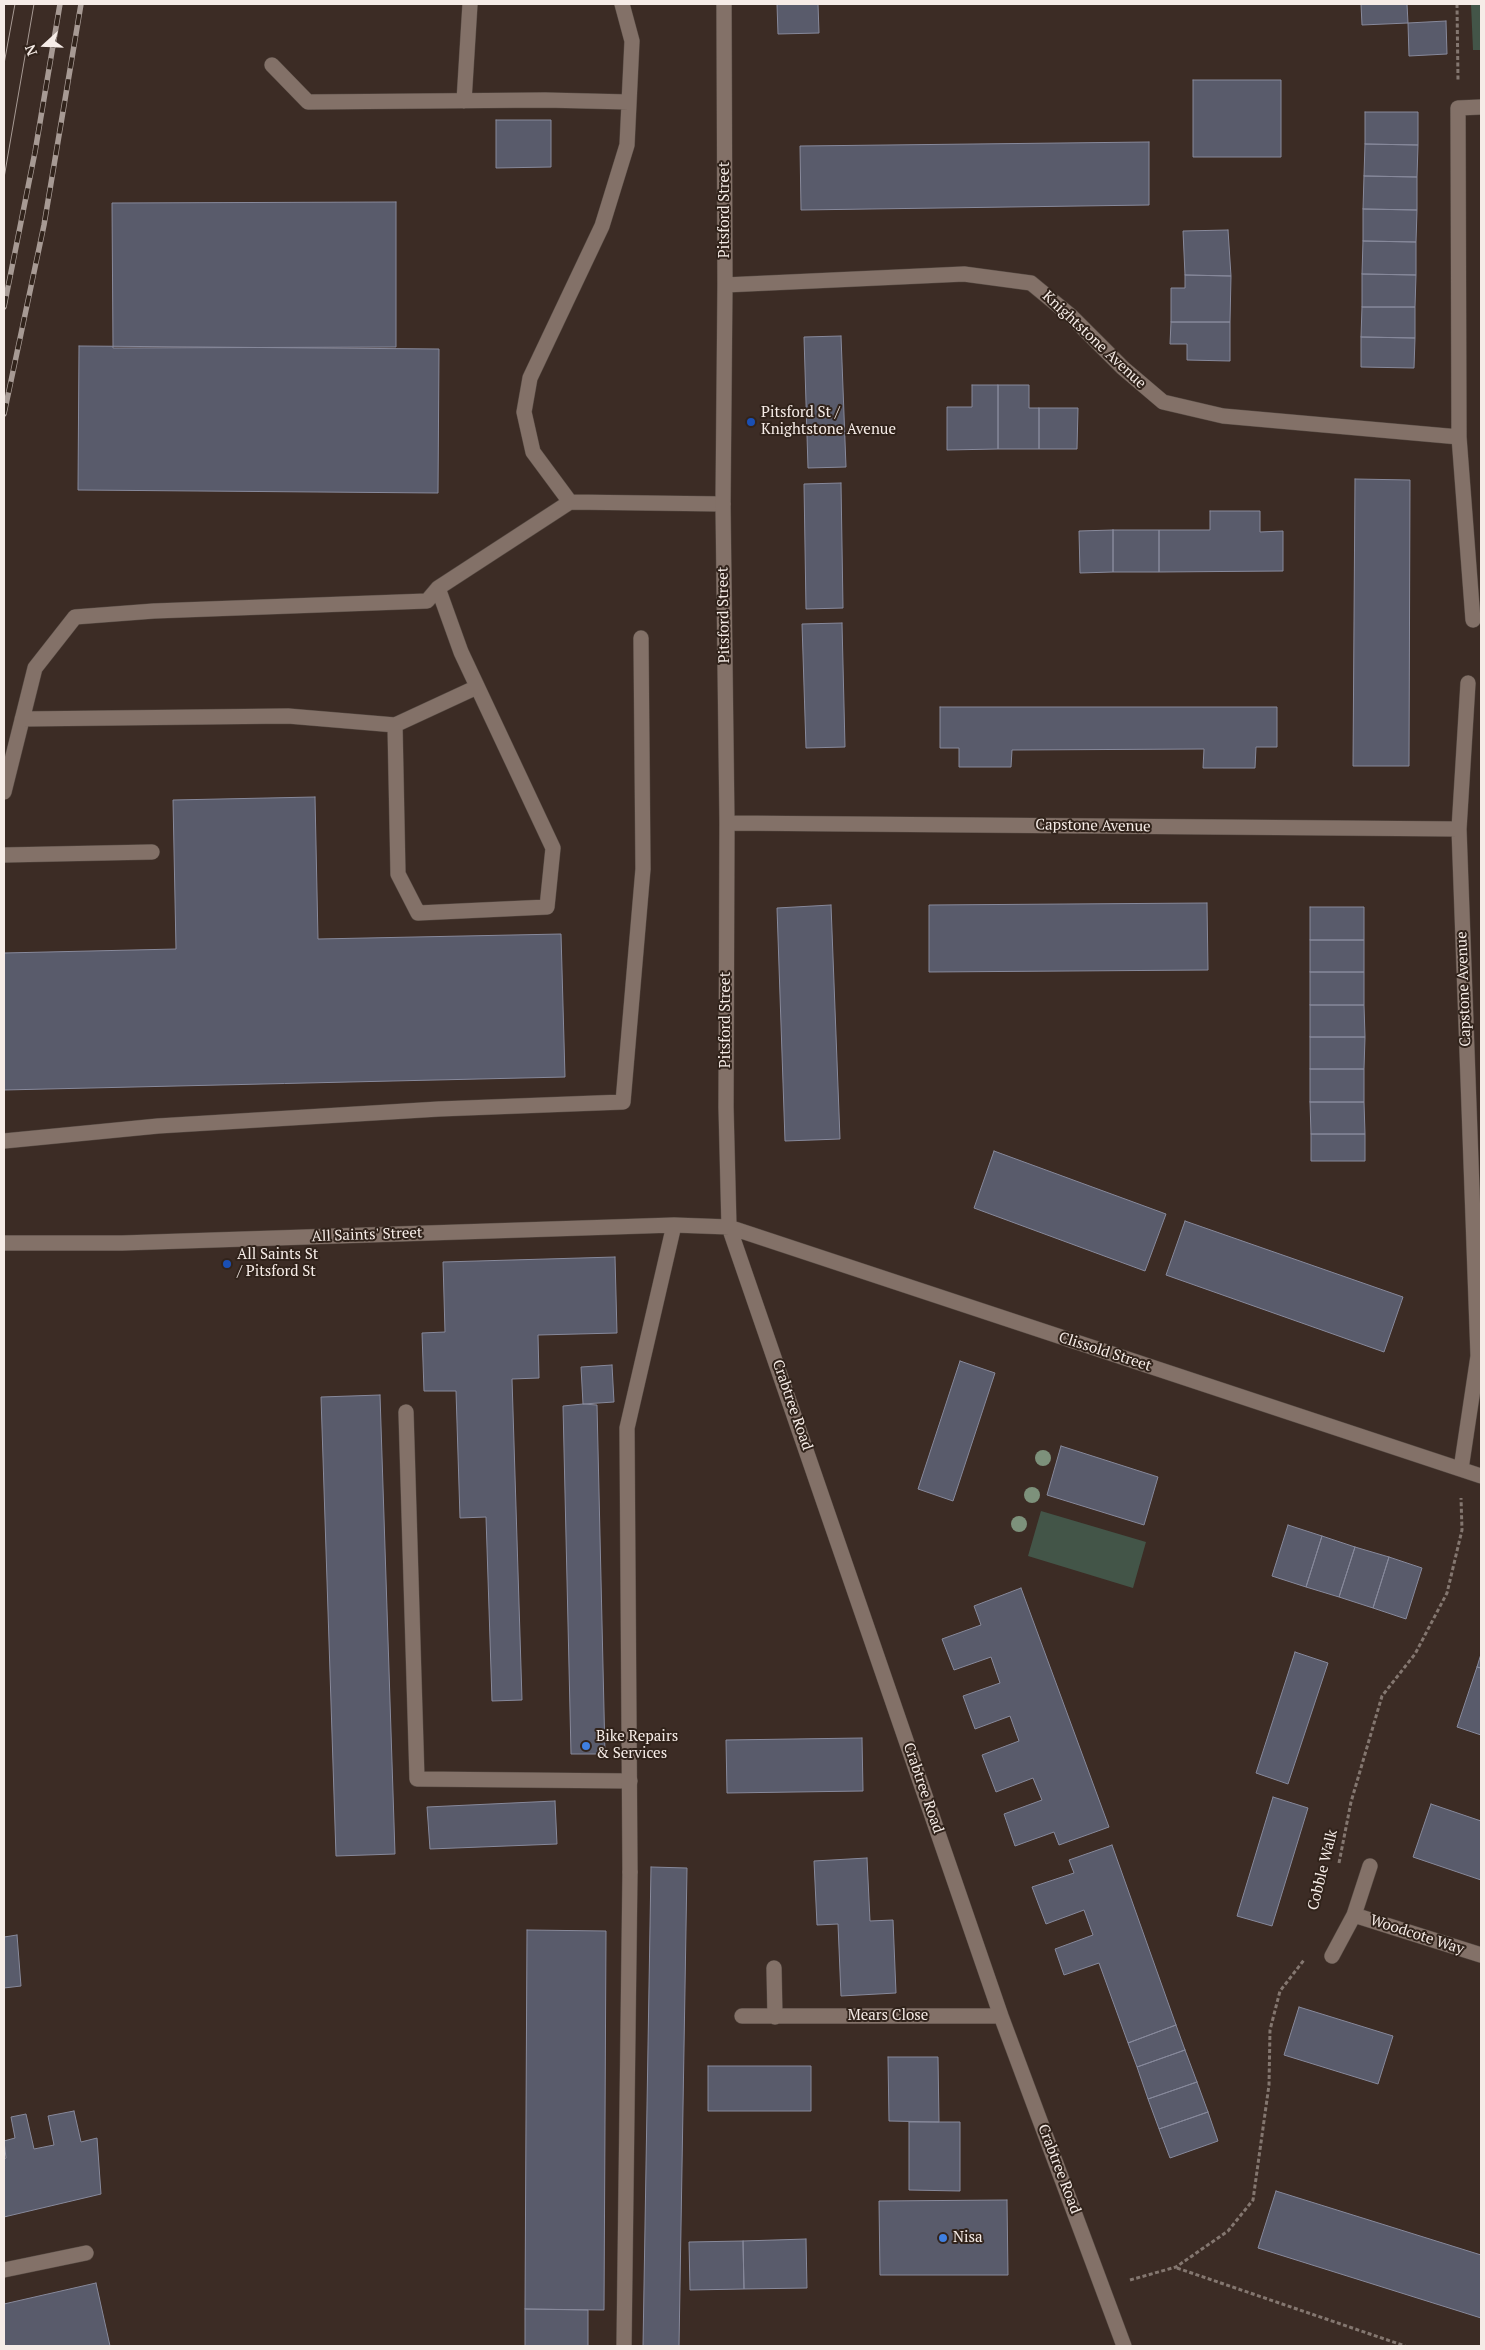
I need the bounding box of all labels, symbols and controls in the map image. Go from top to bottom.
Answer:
north arrow [20,20,70,70]
text: N [20,42,41,59]
street label: Pitsford Street [716,162,734,258]
street label: Knightstone Avenue [1039,287,1149,393]
place label: Pitsford St / Knightstone Avenue [761,404,896,439]
marker: Pitsford St / Knightstone Avenue [745,416,757,428]
street label: Pitsford Street [714,567,734,663]
street label: Capstone Avenue [1035,816,1151,836]
street label: Capstone Avenue [1453,931,1475,1047]
street label: Pitsford Street [717,972,735,1068]
street label: All Saints' Street [311,1224,423,1246]
place label: All Saints St / Pitsford St [237,1246,318,1281]
marker: All Saints St / Pitsford St [221,1258,233,1270]
street label: Clissold Street [1056,1329,1154,1375]
street label: Crabtree Road [768,1357,816,1453]
place label: Bike Repairs & Services [596,1728,678,1763]
marker: Bike Repairs & Services [580,1740,592,1752]
street label: Crabtree Road [899,1740,947,1836]
street label: Cobble Walk [1304,1828,1342,1912]
street label: Woodcote Way [1368,1911,1466,1959]
street label: Mears Close [848,2007,928,2025]
street label: Crabtree Road [1034,2122,1084,2216]
place label: Nisa [953,2229,983,2247]
marker: Nisa [937,2232,949,2244]

